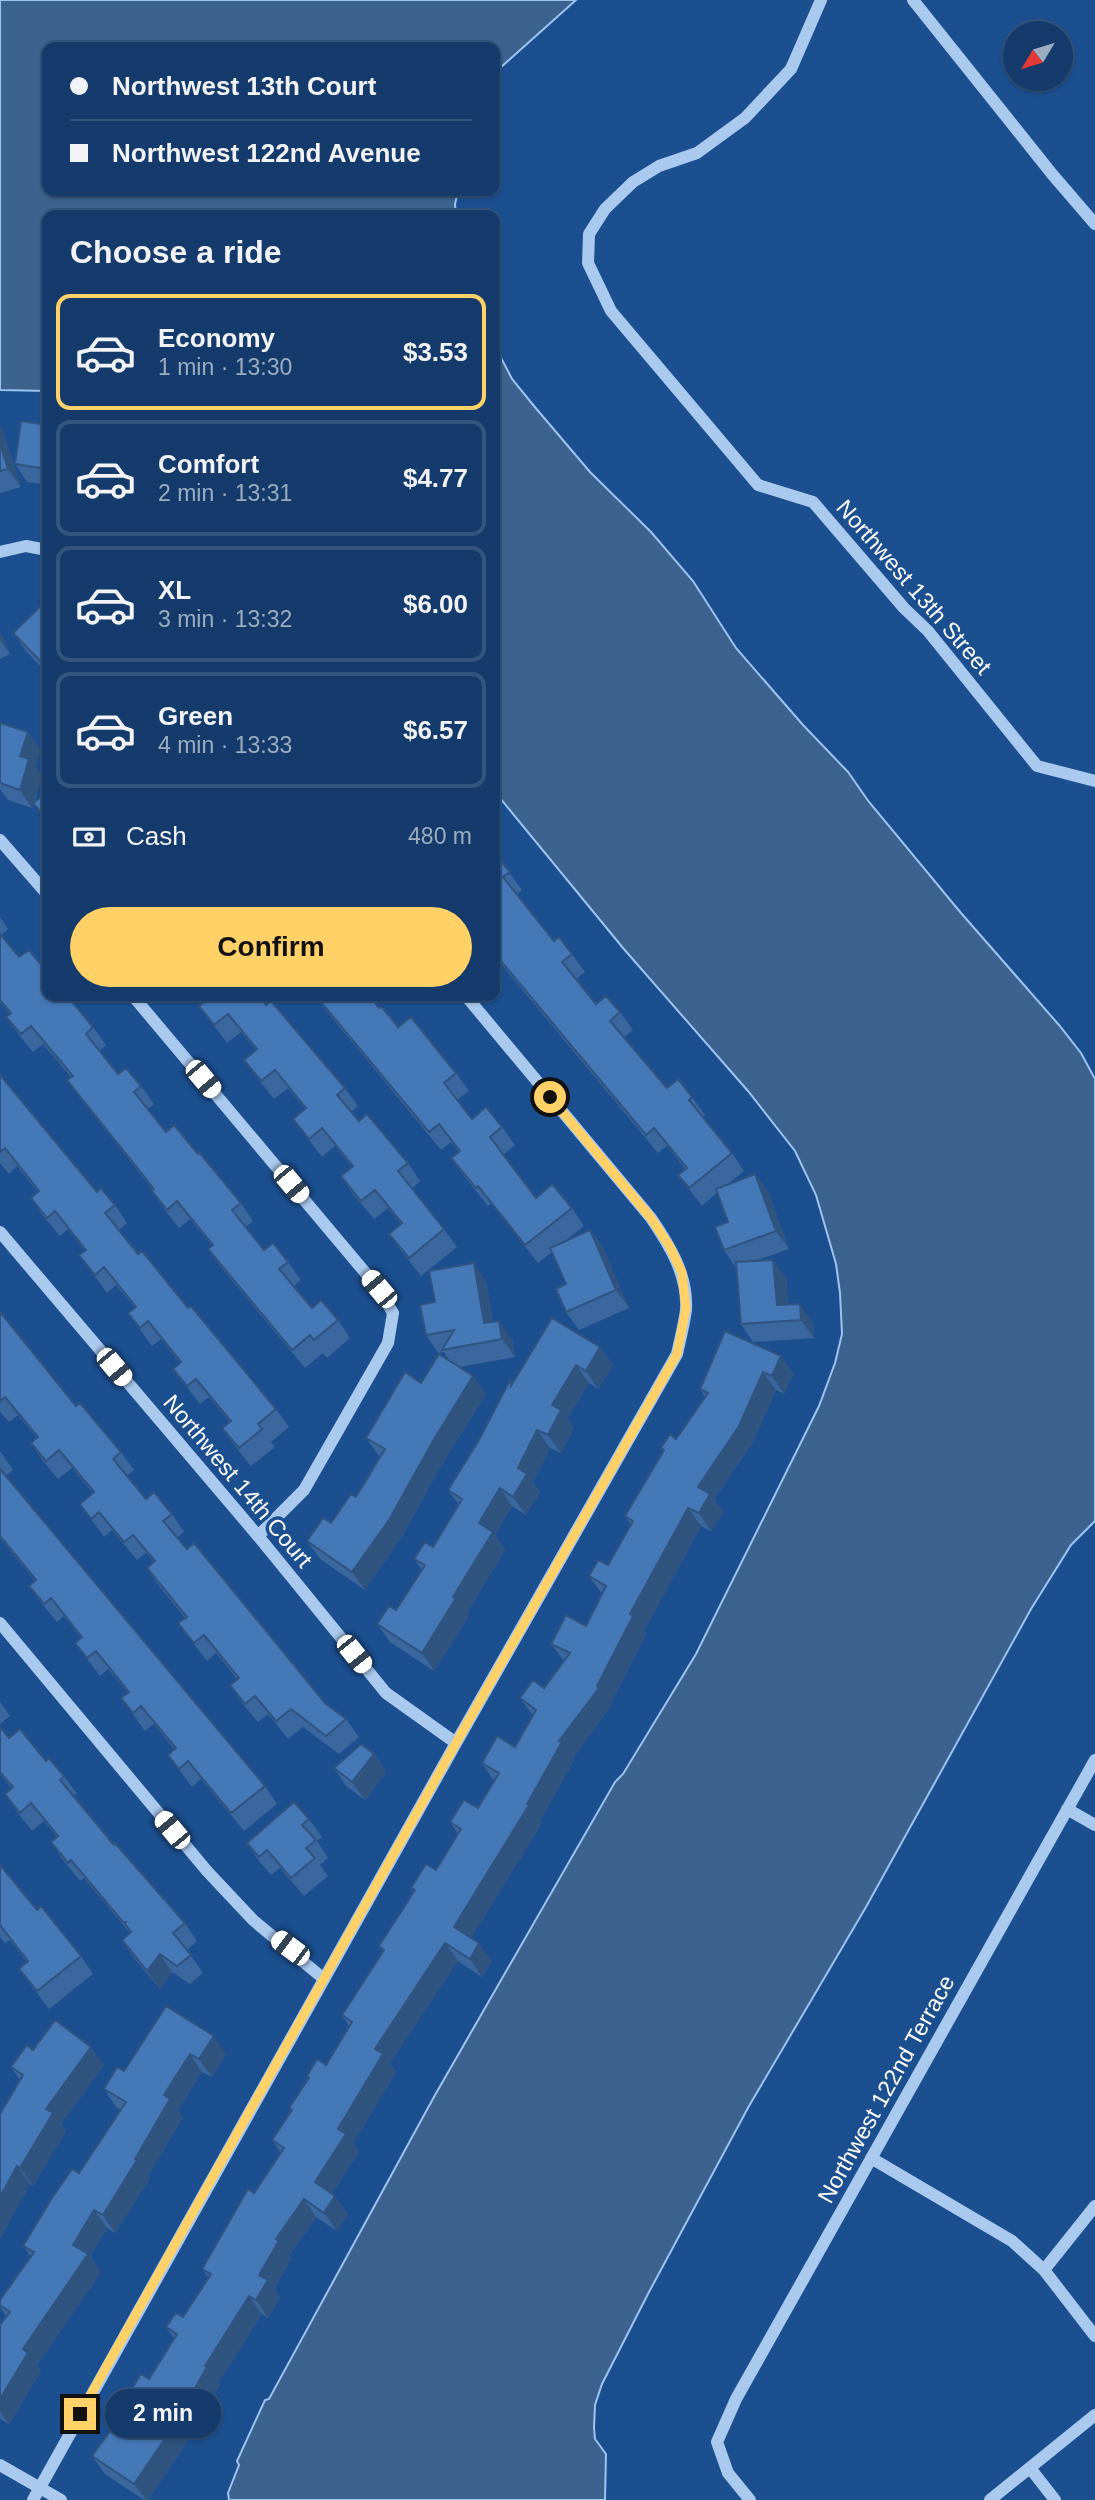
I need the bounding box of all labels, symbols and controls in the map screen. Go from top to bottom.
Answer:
north arrow [1003,21,1073,91]
map controls [1003,21,1073,91]
text: Northwest 13th Court [112,71,376,101]
text: Northwest 122nd Avenue [112,138,421,168]
text: Choose a ride [70,234,282,270]
icon: car [74,321,137,384]
text: Economy [158,323,275,353]
text: $3.53 [403,337,468,367]
text: 1 min · 13:30 [158,354,292,380]
icon: car [74,447,137,510]
text: Comfort [158,449,259,479]
text: $4.77 [403,463,468,493]
text: 2 min · 13:31 [158,480,292,506]
street label: Northwest 13th Street [831,495,997,680]
icon: car [74,573,137,636]
text: XL [158,575,191,605]
text: $6.00 [403,589,468,619]
text: 3 min · 13:32 [158,606,292,632]
icon: car [74,699,137,762]
text: Green [158,701,233,731]
text: $6.57 [403,715,468,745]
text: 4 min · 13:33 [158,732,292,758]
icon: cash [70,818,108,856]
text: Cash [126,821,187,851]
text: 480 m [408,823,472,849]
button: Confirm [70,907,472,987]
car [182,1056,225,1102]
route start [534,1081,566,1113]
car [270,1161,313,1207]
car [358,1266,401,1312]
car [93,1344,136,1390]
street label: Northwest 14th Court [158,1389,318,1573]
car [333,1631,376,1677]
car [151,1807,194,1853]
car [267,1927,314,1969]
street label: Northwest 122nd Terrace [812,1971,960,2207]
callout: 2 min [104,2390,220,2438]
route end [64,2398,96,2430]
text: 2 min [133,2400,193,2426]

